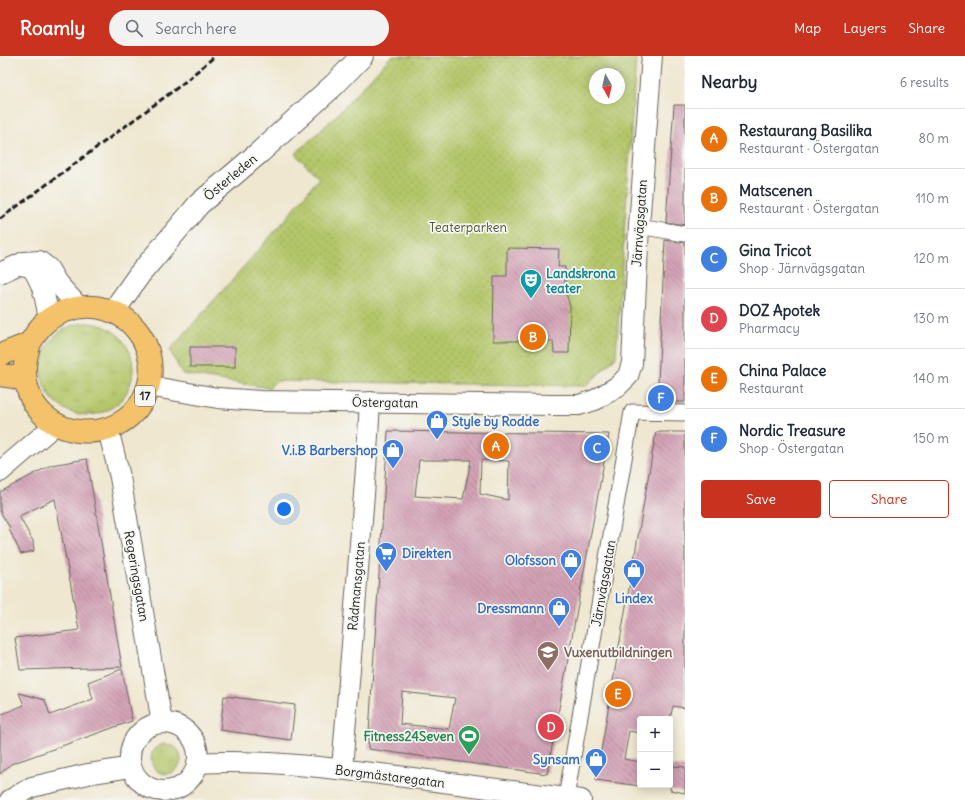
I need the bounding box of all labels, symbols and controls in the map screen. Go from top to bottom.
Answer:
search box [109,10,389,46]
text: Roamly [20,16,85,40]
icon: search [123,17,145,39]
text: Search here [155,19,237,38]
text: Map [794,19,821,37]
text: Layers [843,19,886,37]
text: Share [908,19,945,37]
north arrow [589,68,625,104]
text: Nearby [701,71,757,93]
text: 6 results [900,74,949,91]
text: Restaurang Basilika [739,121,872,140]
text: A [710,130,718,147]
text: 80 m [918,130,949,147]
text: Restaurant · Östergatan [739,140,879,157]
street label: Österleden [199,149,261,205]
street label: Järnvägsgatan [628,178,651,267]
text: Matscenen [739,181,812,200]
text: B [710,190,718,207]
text: 110 m [916,190,949,207]
text: Restaurant · Östergatan [739,200,879,217]
park label: Teaterparken [429,219,507,236]
text: Gina Tricot [739,241,811,260]
text: C [710,250,718,267]
text: 120 m [914,250,949,267]
text: Shop · Järnvägsgatan [739,260,865,277]
place label: Landskrona teater [546,265,616,297]
theatre icon: Landskrona teater [518,267,544,300]
text: DOZ Apotek [739,301,820,320]
text: D [709,310,719,327]
text: 130 m [913,310,949,327]
text: Pharmacy [739,320,800,337]
pin: B [520,322,546,352]
text: China Palace [739,361,826,380]
text: E [710,370,718,387]
text: 140 m [913,370,949,387]
text: Restaurant [739,380,804,397]
pin: F [648,383,674,413]
road number: 17 [135,386,155,406]
street label: Östergatan [352,392,419,412]
shop icon: Style by Rodde [424,408,450,441]
place label: Style by Rodde [452,413,539,430]
text: Nordic Treasure [739,421,846,440]
text: F [710,430,718,447]
text: 150 m [913,430,949,447]
pin: A [483,431,509,461]
pin: C [584,433,610,463]
shop icon: V.i.B Barbershop [380,437,406,470]
text: Shop · Östergatan [739,440,844,457]
place label: V.i.B Barbershop [282,442,379,459]
button: Save [701,480,821,518]
button: Share [829,480,949,518]
your location [274,499,294,519]
street label: Regeringsgatan [120,529,153,623]
street label: Järnvägsgatan [588,538,620,628]
street label: Rådmansgatan [344,540,369,631]
supermarket icon: Direkten [373,540,399,573]
place label: Direkten [402,545,452,562]
shop icon: Olofsson [558,547,584,580]
place label: Olofsson [505,552,556,569]
shop icon: Lindex [621,557,647,590]
place label: Lindex [615,590,654,607]
shop icon: Dressmann [546,595,572,628]
place label: Dressmann [477,600,544,617]
school or university icon: Vuxenutbildningen [535,639,561,672]
place label: Vuxenutbildningen [564,644,673,661]
pin: E [605,679,631,709]
pin: D [538,712,564,742]
map controls [637,716,673,788]
button: + [637,716,673,752]
sports icon: Fitness24Seven [456,723,482,756]
place label: Fitness24Seven [363,728,454,745]
shop icon: Synsam [583,746,609,779]
place label: Synsam [533,751,581,768]
button: − [637,752,673,788]
street label: Borgmästaregatan [334,761,446,792]

